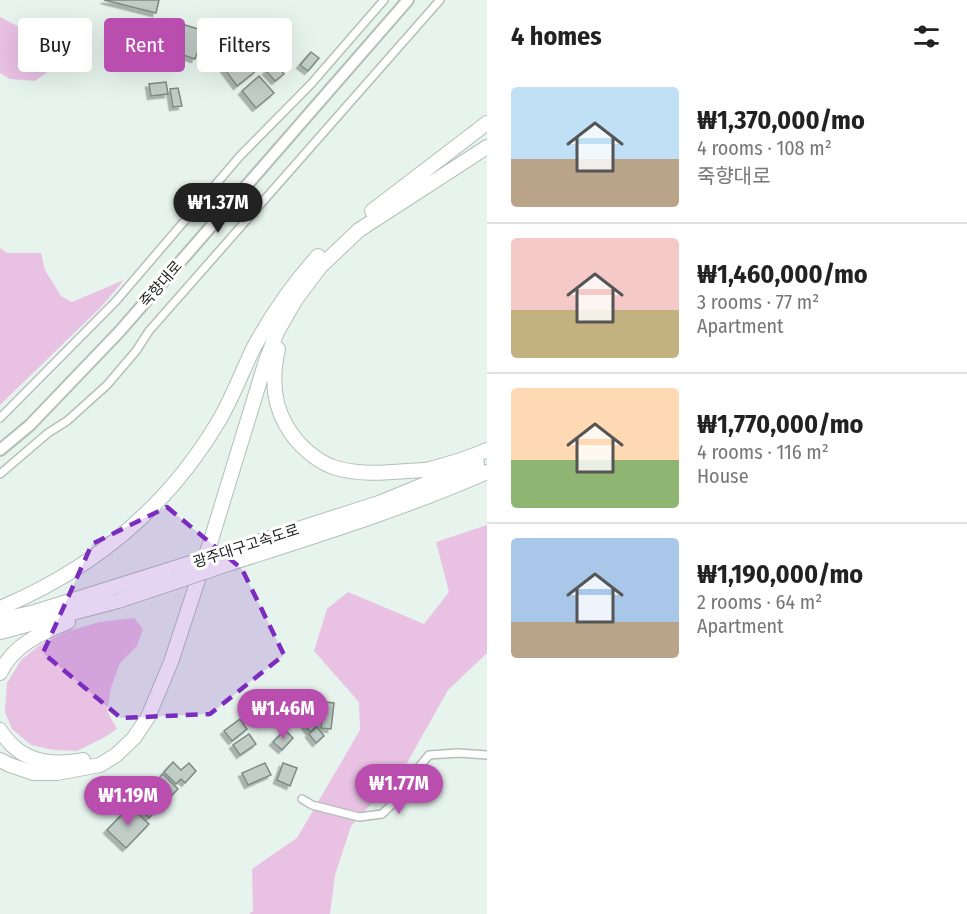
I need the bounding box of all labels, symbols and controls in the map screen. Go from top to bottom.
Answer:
chip: Buy [18,18,92,72]
chip: Rent [104,18,185,72]
chip: Filters [197,18,292,72]
icon: filters [910,20,943,53]
text: 4 homes [511,21,602,52]
text: ₩1,370,000/mo [697,105,865,136]
icon: home [559,111,631,183]
text: 4 rooms · 108 m² [697,136,832,160]
text: 죽향대로 [697,164,771,188]
pin: ₩1.37M [169,183,267,234]
text: ₩1.37M [187,190,249,214]
street label: 죽향대로 [136,257,186,311]
text: ₩1,460,000/mo [697,259,868,290]
icon: home [559,262,631,334]
text: 3 rooms · 77 m² [697,290,819,314]
text: Apartment [697,314,784,338]
text: ₩1,770,000/mo [697,409,863,440]
icon: home [559,412,631,484]
text: 4 rooms · 116 m² [697,440,829,464]
text: House [697,464,749,488]
street label: 광주대구고속도로 [191,520,301,572]
text: ₩1,190,000/mo [697,559,863,590]
icon: home [559,562,631,634]
text: 2 rooms · 64 m² [697,590,822,614]
text: Apartment [697,614,784,638]
pin: ₩1.46M [234,689,332,740]
text: ₩1.46M [251,696,315,720]
pin: ₩1.77M [350,764,448,815]
text: ₩1.77M [369,771,429,795]
pin: ₩1.19M [79,776,177,827]
text: ₩1.19M [98,783,158,807]

